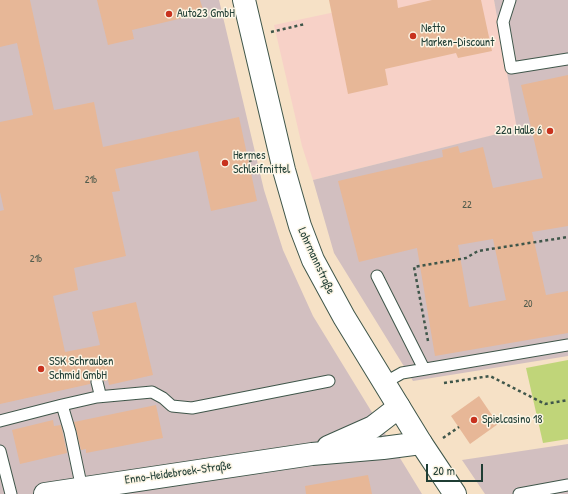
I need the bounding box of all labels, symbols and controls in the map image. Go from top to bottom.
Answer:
place label: Auto23 GmbH [177,7,235,21]
marker: Auto23 GmbH [164,9,174,19]
place label: Netto Marken-Discount [421,22,494,50]
marker: Netto Marken-Discount [408,31,418,41]
place label: 22a Halle 6 [495,124,542,138]
marker: 22a Halle 6 [545,126,555,136]
place label: Hermes Schleifmittel [233,149,290,177]
marker: Hermes Schleifmittel [220,158,230,168]
house number: 21b [85,174,97,186]
house number: 22 [462,199,472,211]
street label: Lohrmannstraße [294,225,338,297]
house number: 21b [30,253,42,265]
house number: 20 [523,298,533,310]
place label: SSK Schrauben Schmid GmbH [49,355,114,383]
marker: SSK Schrauben Schmid GmbH [36,364,46,374]
place label: Spielcasino 18 [482,413,543,427]
marker: Spielcasino 18 [469,415,479,425]
scale bar [428,456,485,482]
street label: Enno-Heidebroek-Straße [124,458,232,488]
text: 20 m [433,462,455,479]

